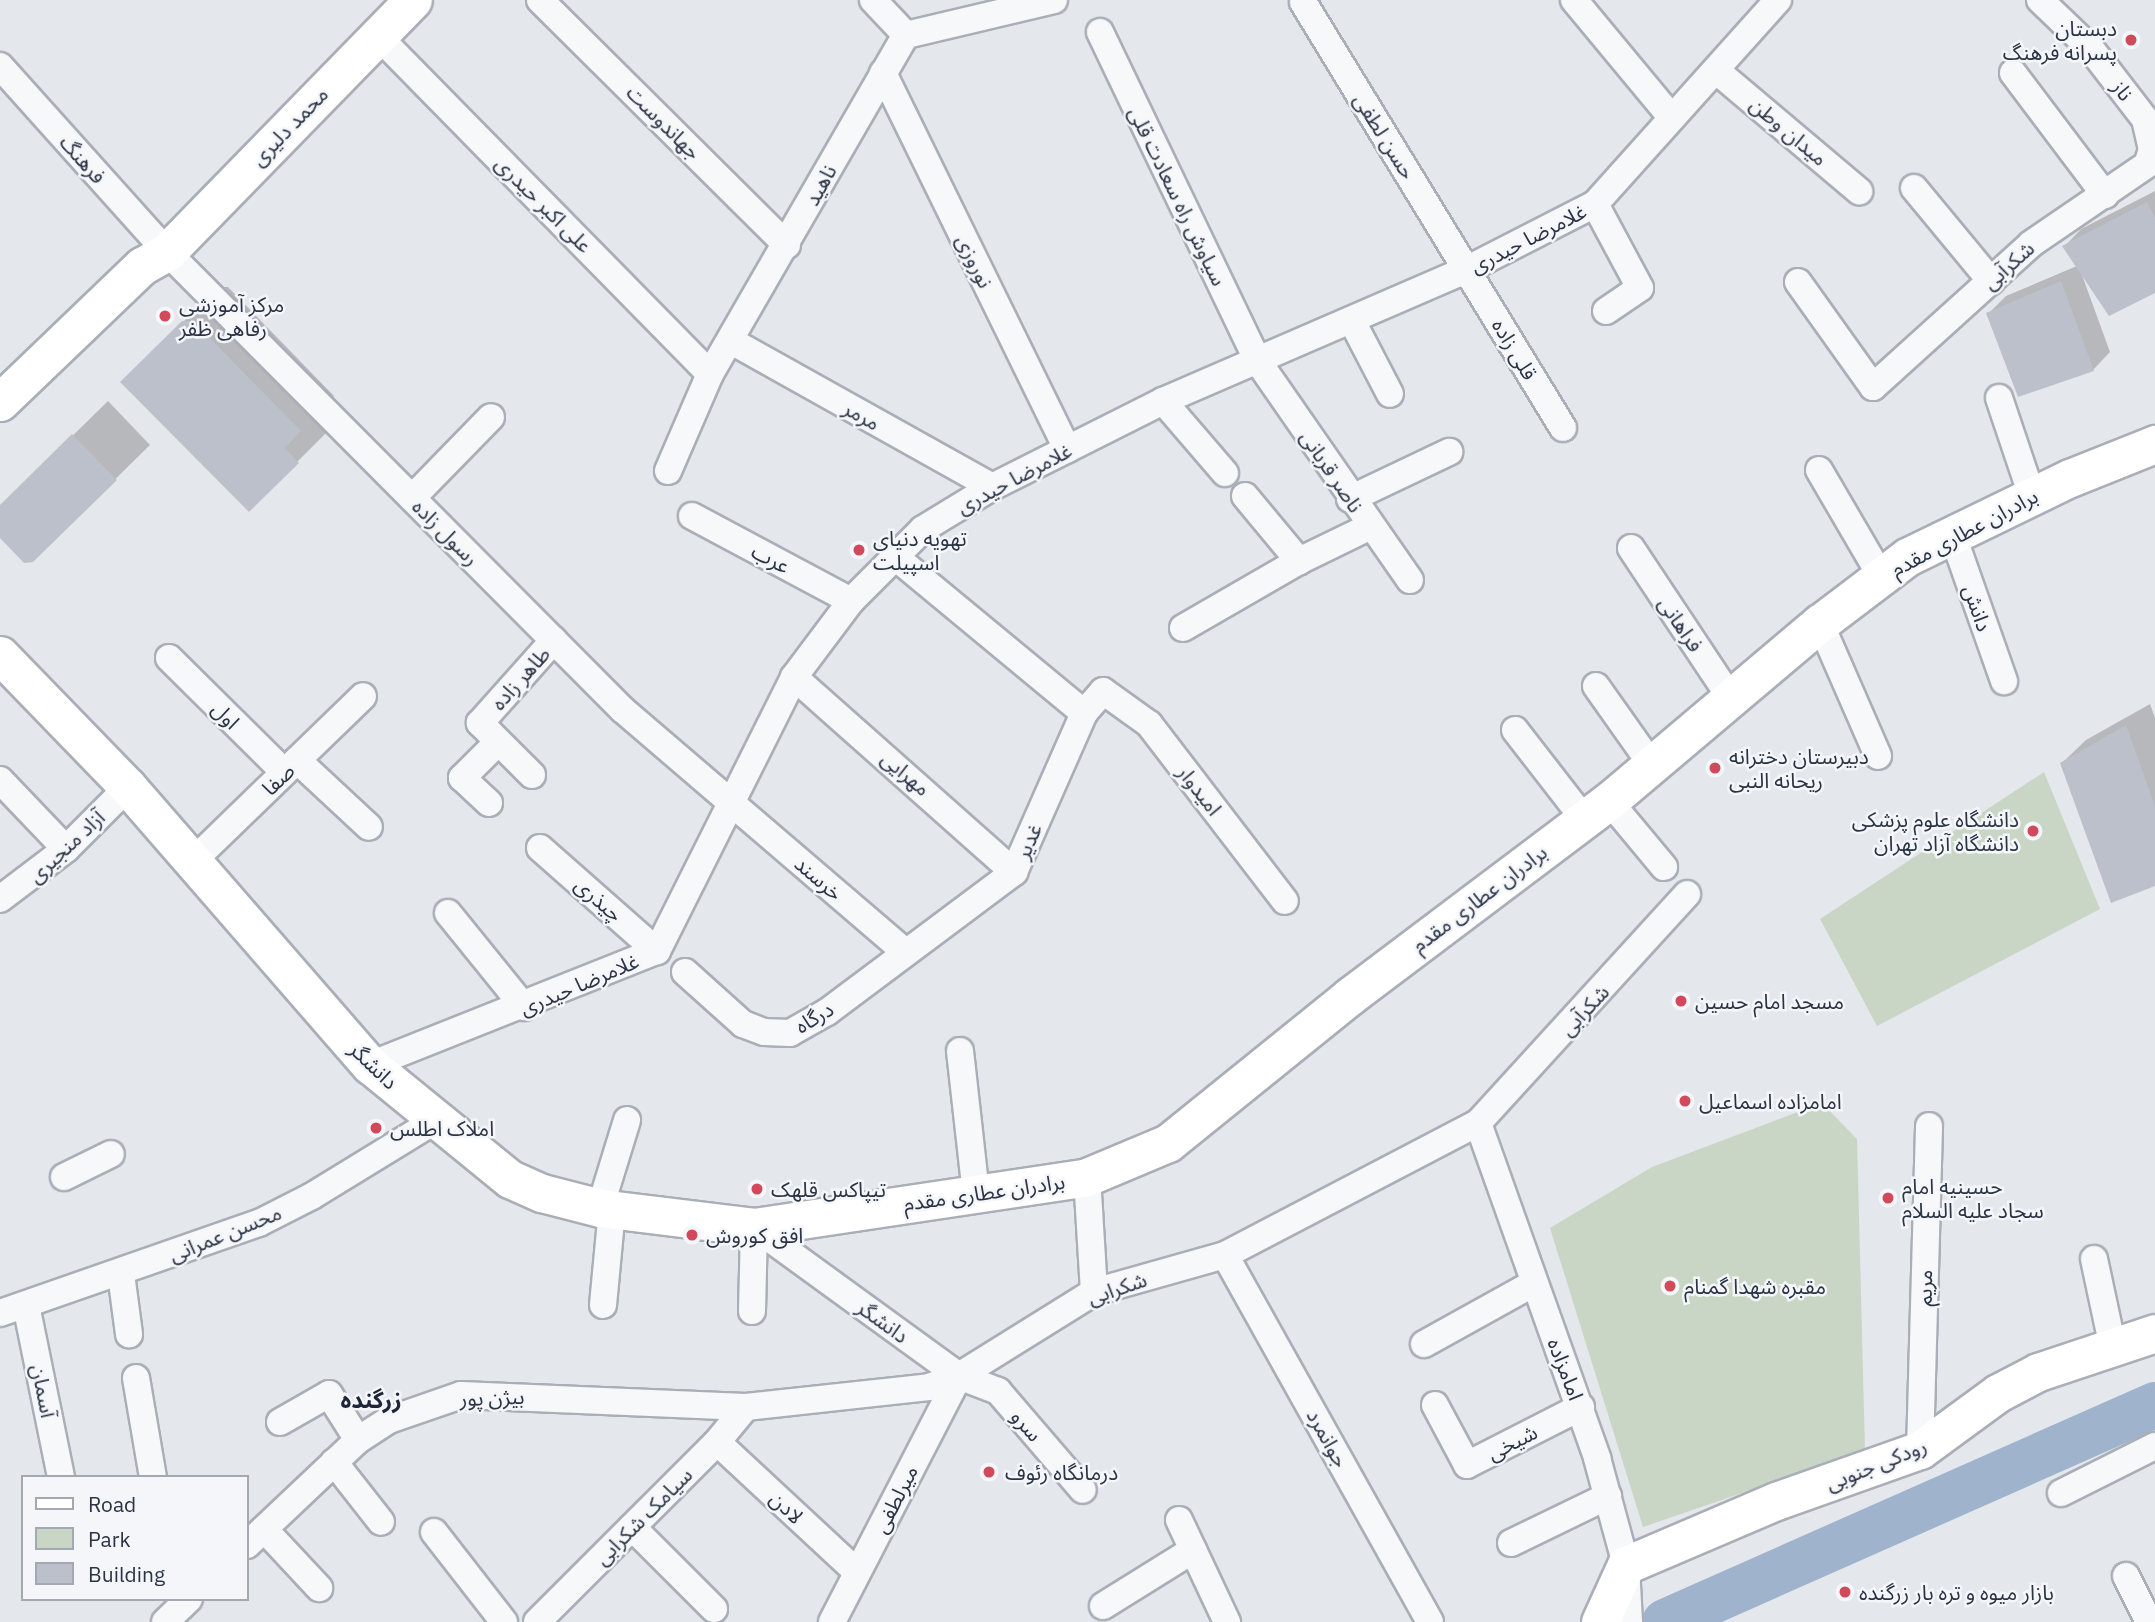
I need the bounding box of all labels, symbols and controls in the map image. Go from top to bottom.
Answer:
place label: دبستان پسرانه فرهنگ [2003,15,2117,65]
marker: دبستان پسرانه فرهنگ [2123,32,2139,48]
street label: ناز [2107,75,2139,105]
street label: جهاندوست [622,80,706,164]
street label: محمد دلیری [245,81,333,171]
street label: حسن لطفی [1349,88,1421,184]
street label: میدان وطن [1745,91,1833,171]
street label: سیاوش راه سعادت قلی [1124,102,1232,290]
street label: فرهنگ [55,130,111,188]
street label: علی اکبر حیدری [490,150,598,258]
street label: ناهید [799,160,841,210]
street label: غلامرضا حیدری [1466,198,1590,278]
street label: نوروزی [951,230,999,292]
street label: شکرآبی [1977,235,2039,295]
place label: مرکز آموزشی رفاهی ظفر [179,291,284,341]
marker: مرکز آموزشی رفاهی ظفر [157,308,173,324]
street label: قلی زاده [1487,314,1543,384]
street label: مرمر [839,395,885,435]
street label: ناصر قربانی [1295,425,1369,517]
street label: غلامرضا حیدری [952,437,1076,519]
street label: برادران عطاری مقدم [1886,483,2042,581]
street label: رسول زاده [407,493,485,571]
place label: تهویه دنیای اسپیلت [873,525,967,575]
street label: عرب [748,538,794,578]
marker: تهویه دنیای اسپیلت [851,542,867,558]
street label: دانش [1958,582,1998,634]
street label: فراهانی [1653,591,1709,657]
street label: طاهر زاده [485,641,555,715]
street label: اول [207,696,245,734]
place label: دبیرستان دخترانه ریحانه النبی [1729,743,1869,793]
street label: مهرایی [876,745,936,801]
street label: صفا [256,758,300,800]
street label: امیدوار [1172,760,1228,820]
marker: دبیرستان دخترانه ریحانه النبی [1707,760,1723,776]
street label: آزاد منجیری [22,804,110,888]
place label: دانشگاه علوم پزشکی دانشگاه آزاد تهران [1852,806,2019,856]
street label: غدیر [1009,819,1047,863]
marker: دانشگاه علوم پزشکی دانشگاه آزاد تهران [2025,823,2041,839]
street label: برادران عطاری مقدم [1406,839,1552,957]
street label: خرسند [790,850,848,906]
street label: چیذری [570,871,628,927]
street label: غلامرضا حیدری [516,948,642,1020]
street label: شکرآبی [1554,979,1614,1041]
place label: مسجد امام حسین [1695,988,1844,1014]
marker: مسجد امام حسین [1673,993,1689,1009]
street label: درگاه [790,996,838,1038]
street label: دانشگر [345,1036,403,1094]
place label: امامزاده اسماعیل [1699,1088,1842,1114]
marker: امامزاده اسماعیل [1677,1093,1693,1109]
place label: املاک اطلس [390,1115,494,1141]
marker: املاک اطلس [368,1120,384,1136]
street label: برادران عطاری مقدم [902,1168,1066,1216]
place label: حسینیه امام سجاد علیه السلام [1902,1173,2044,1223]
place label: تیپاکس قلهک [771,1176,886,1202]
marker: تیپاکس قلهک [749,1181,765,1197]
marker: حسینیه امام سجاد علیه السلام [1880,1190,1896,1206]
street label: محسن عمرانی [165,1199,285,1267]
place label: افق کوروش [706,1222,803,1248]
marker: افق کوروش [684,1227,700,1243]
street label: شکرابی [1084,1266,1150,1310]
street label: مریم [1911,1269,1937,1307]
place label: مقبره شهدا گمنام [1684,1273,1826,1299]
marker: مقبره شهدا گمنام [1662,1278,1678,1294]
street label: دانشگر [852,1294,914,1348]
street label: امامزاده [1543,1334,1589,1404]
street label: آسمان [26,1362,62,1420]
street label: بیژن پور [459,1383,525,1411]
district label: زرگنده [340,1385,402,1413]
street label: سرو [1006,1404,1048,1446]
street label: جوانمرد [1302,1404,1354,1472]
street label: شیخی [1483,1419,1541,1465]
street label: رودکی جنوبی [1822,1432,1930,1496]
place label: درمانگاه رئوف [1005,1459,1118,1485]
street label: میرلطفی [867,1461,923,1537]
street label: سیامک شکرابی [589,1462,697,1570]
marker: درمانگاه رئوف [979,1462,999,1482]
legend [21,1475,248,1601]
street label: لادن [765,1485,809,1529]
text: Road [88,1490,136,1518]
text: Park [88,1525,131,1553]
text: Building [88,1560,165,1588]
place label: بازار میوه و تره بار زرگنده [1859,1579,2054,1605]
marker: بازار میوه و تره بار زرگنده [1837,1584,1853,1600]

